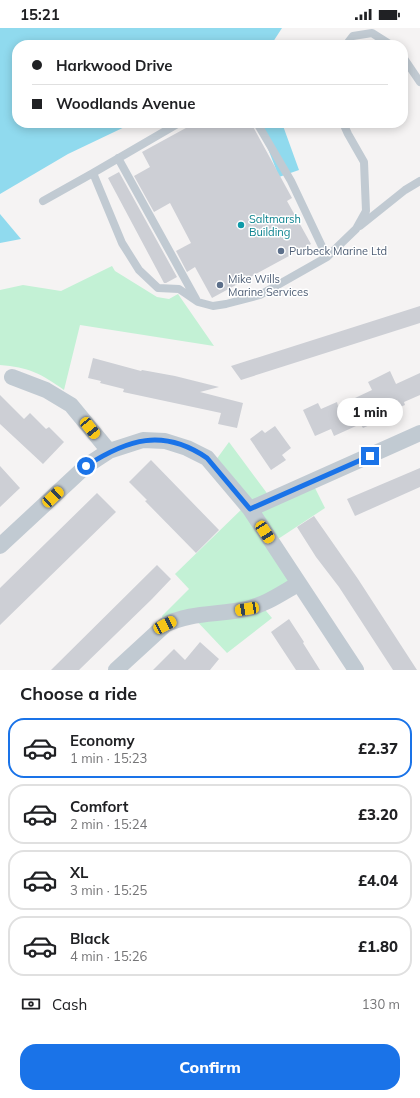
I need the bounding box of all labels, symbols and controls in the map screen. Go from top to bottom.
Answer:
text: 15:21 [20,5,60,24]
text: Harkwood Drive [56,56,173,75]
text: Woodlands Avenue [56,94,195,113]
place label: Saltmarsh Building [249,212,301,239]
marker: Saltmarsh Building [236,220,246,230]
place label: Purbeck Marine Ltd [289,244,387,258]
marker: Purbeck Marine Ltd [276,246,286,256]
place label: Mike Wills Marine Services [228,272,308,299]
marker: Mike Wills Marine Services [215,280,225,290]
callout: 1 min [337,398,403,426]
text: 1 min [353,404,387,420]
car [78,415,102,441]
route end [361,447,379,465]
route start [77,457,95,475]
car [40,484,66,510]
car [253,519,277,545]
car [234,601,260,617]
car [152,614,178,636]
text: Choose a ride [20,682,137,705]
icon: car [22,730,58,766]
text: Economy [70,731,135,750]
text: £2.37 [358,739,398,758]
text: 1 min · 15:23 [70,750,147,766]
icon: car [22,796,58,832]
text: Comfort [70,797,128,816]
text: £3.20 [358,805,398,824]
text: 2 min · 15:24 [70,816,147,832]
icon: car [22,862,58,898]
text: XL [70,863,88,882]
text: £4.04 [358,871,398,890]
text: 3 min · 15:25 [70,882,147,898]
icon: car [22,928,58,964]
text: Black [70,929,109,948]
text: £1.80 [358,937,398,956]
text: 4 min · 15:26 [70,948,147,964]
icon: cash [20,993,42,1015]
text: Cash [52,995,87,1014]
text: 130 m [362,996,400,1012]
button: Confirm [20,1044,400,1090]

